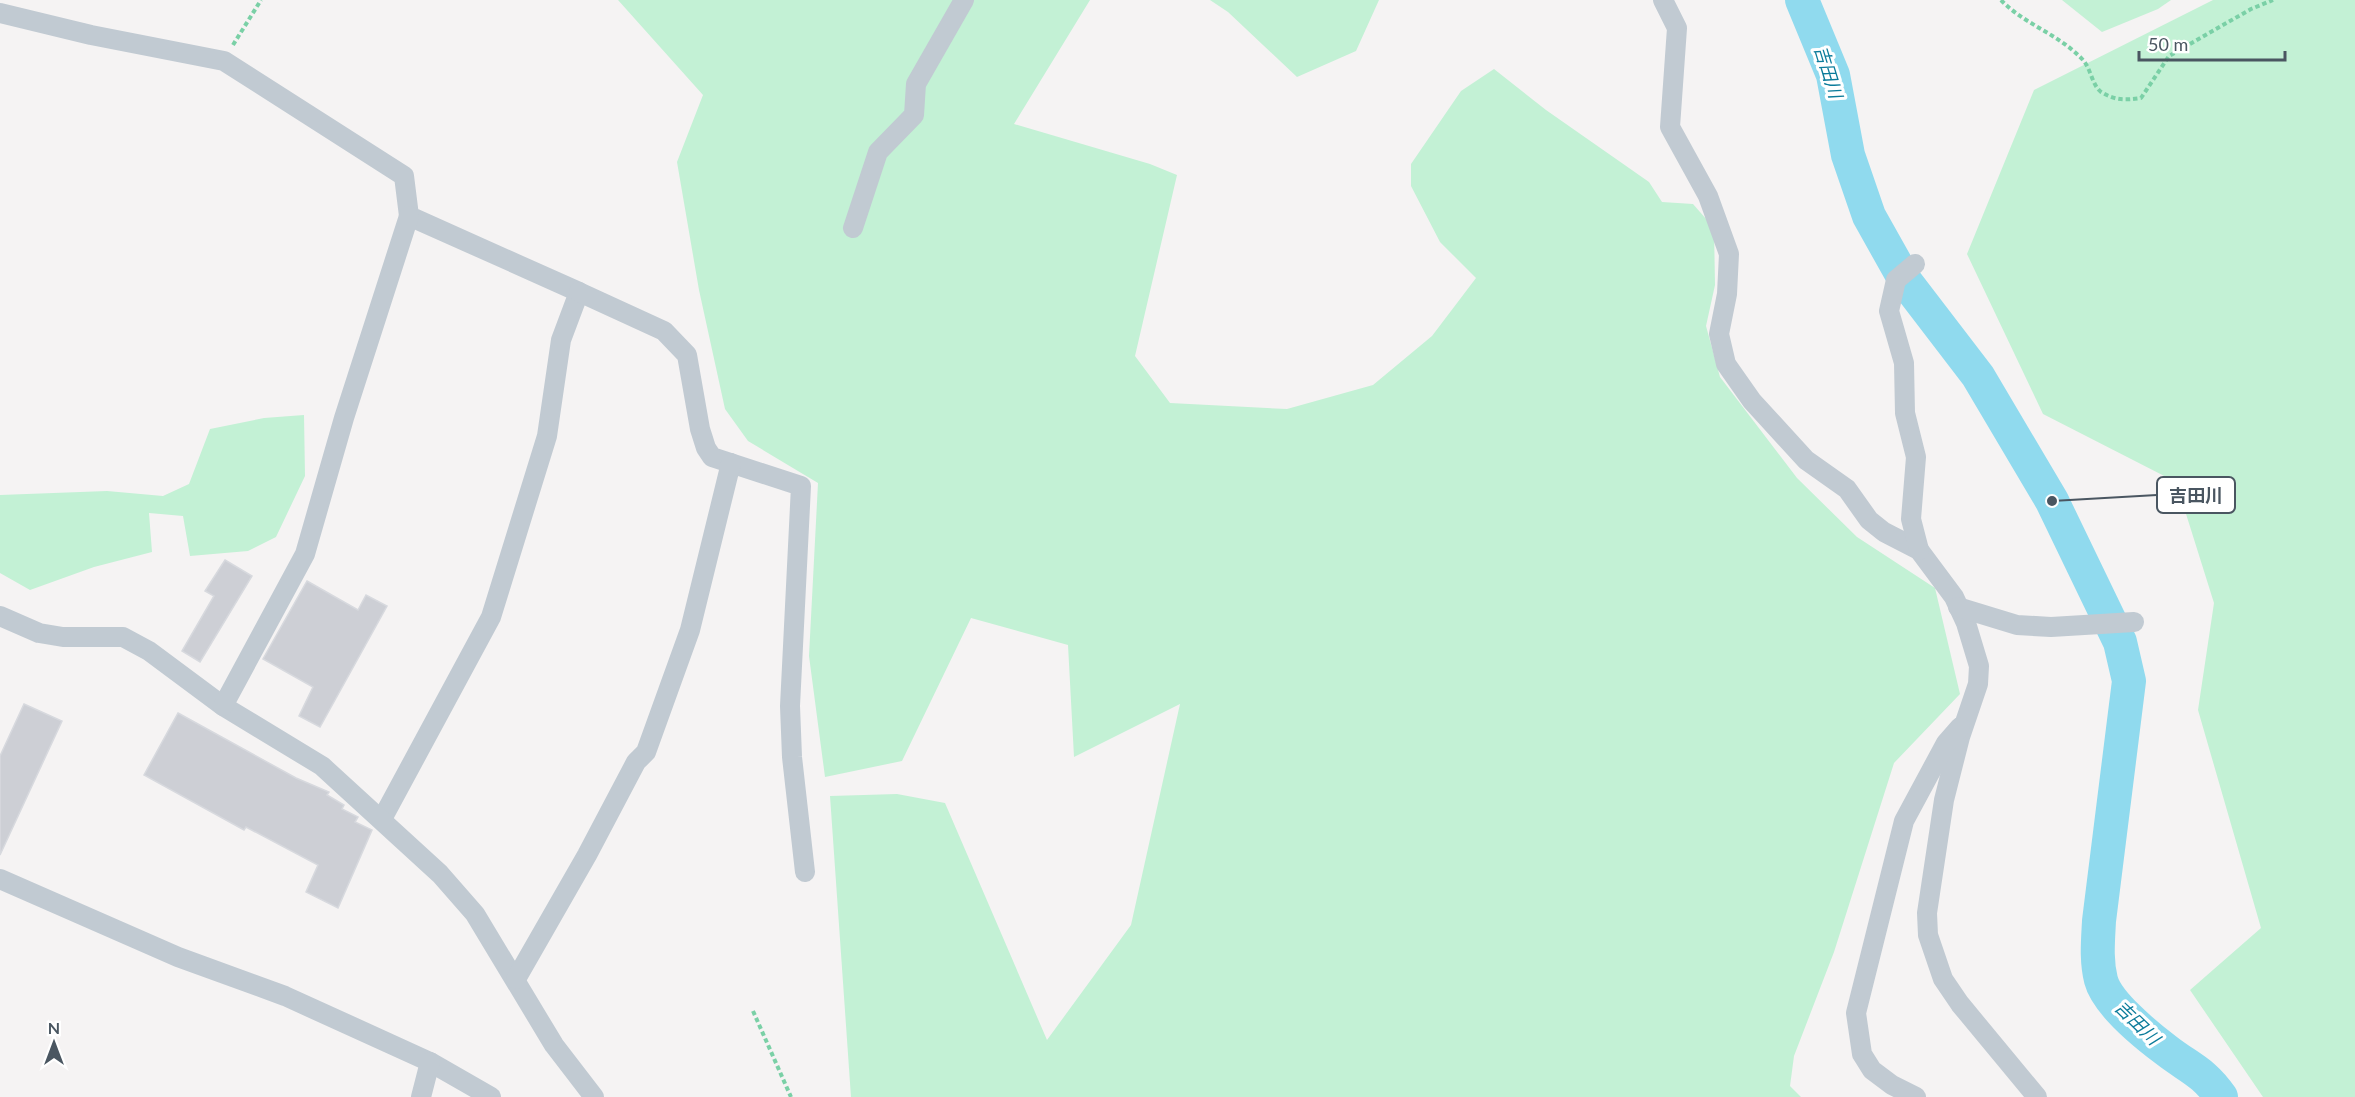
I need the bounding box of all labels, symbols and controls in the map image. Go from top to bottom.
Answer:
scale bar [2139,24,2284,62]
text: 50 m [2148,33,2188,55]
water label: 吉田川 [1811,43,1848,103]
callout: 吉田川 [2157,477,2235,513]
text: 吉田川 [2169,484,2223,506]
water label: 吉田川 [2111,996,2166,1050]
north arrow [24,1013,84,1073]
text: N [48,1018,60,1037]

